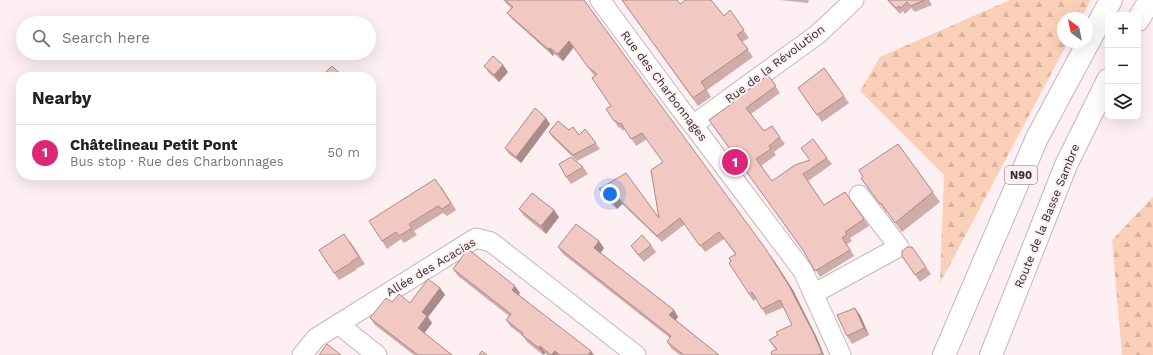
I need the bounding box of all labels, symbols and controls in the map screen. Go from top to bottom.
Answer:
north arrow [1057,12,1093,48]
map controls [1105,12,1141,120]
button: + [1105,12,1141,48]
search box [16,16,376,60]
street label: Rue de la Révolution [722,22,828,106]
icon: search [30,27,52,49]
street label: Rue des Charbonnages [618,28,710,144]
text: Search here [62,29,150,47]
button: − [1105,48,1141,84]
button: layers [1105,84,1141,120]
text: Nearby [32,88,91,108]
text: Châtelineau Petit Pont [70,136,237,154]
street label: Route de la Basse Sambre [1012,142,1082,290]
text: 1 [42,145,48,160]
text: 50 m [328,145,360,160]
pin: 1 [722,147,748,177]
text: Bus stop · Rue des Charbonnages [70,154,284,169]
road number: N90 [1005,166,1037,184]
your location [600,184,620,204]
street label: Allée des Acacias [384,235,478,299]

